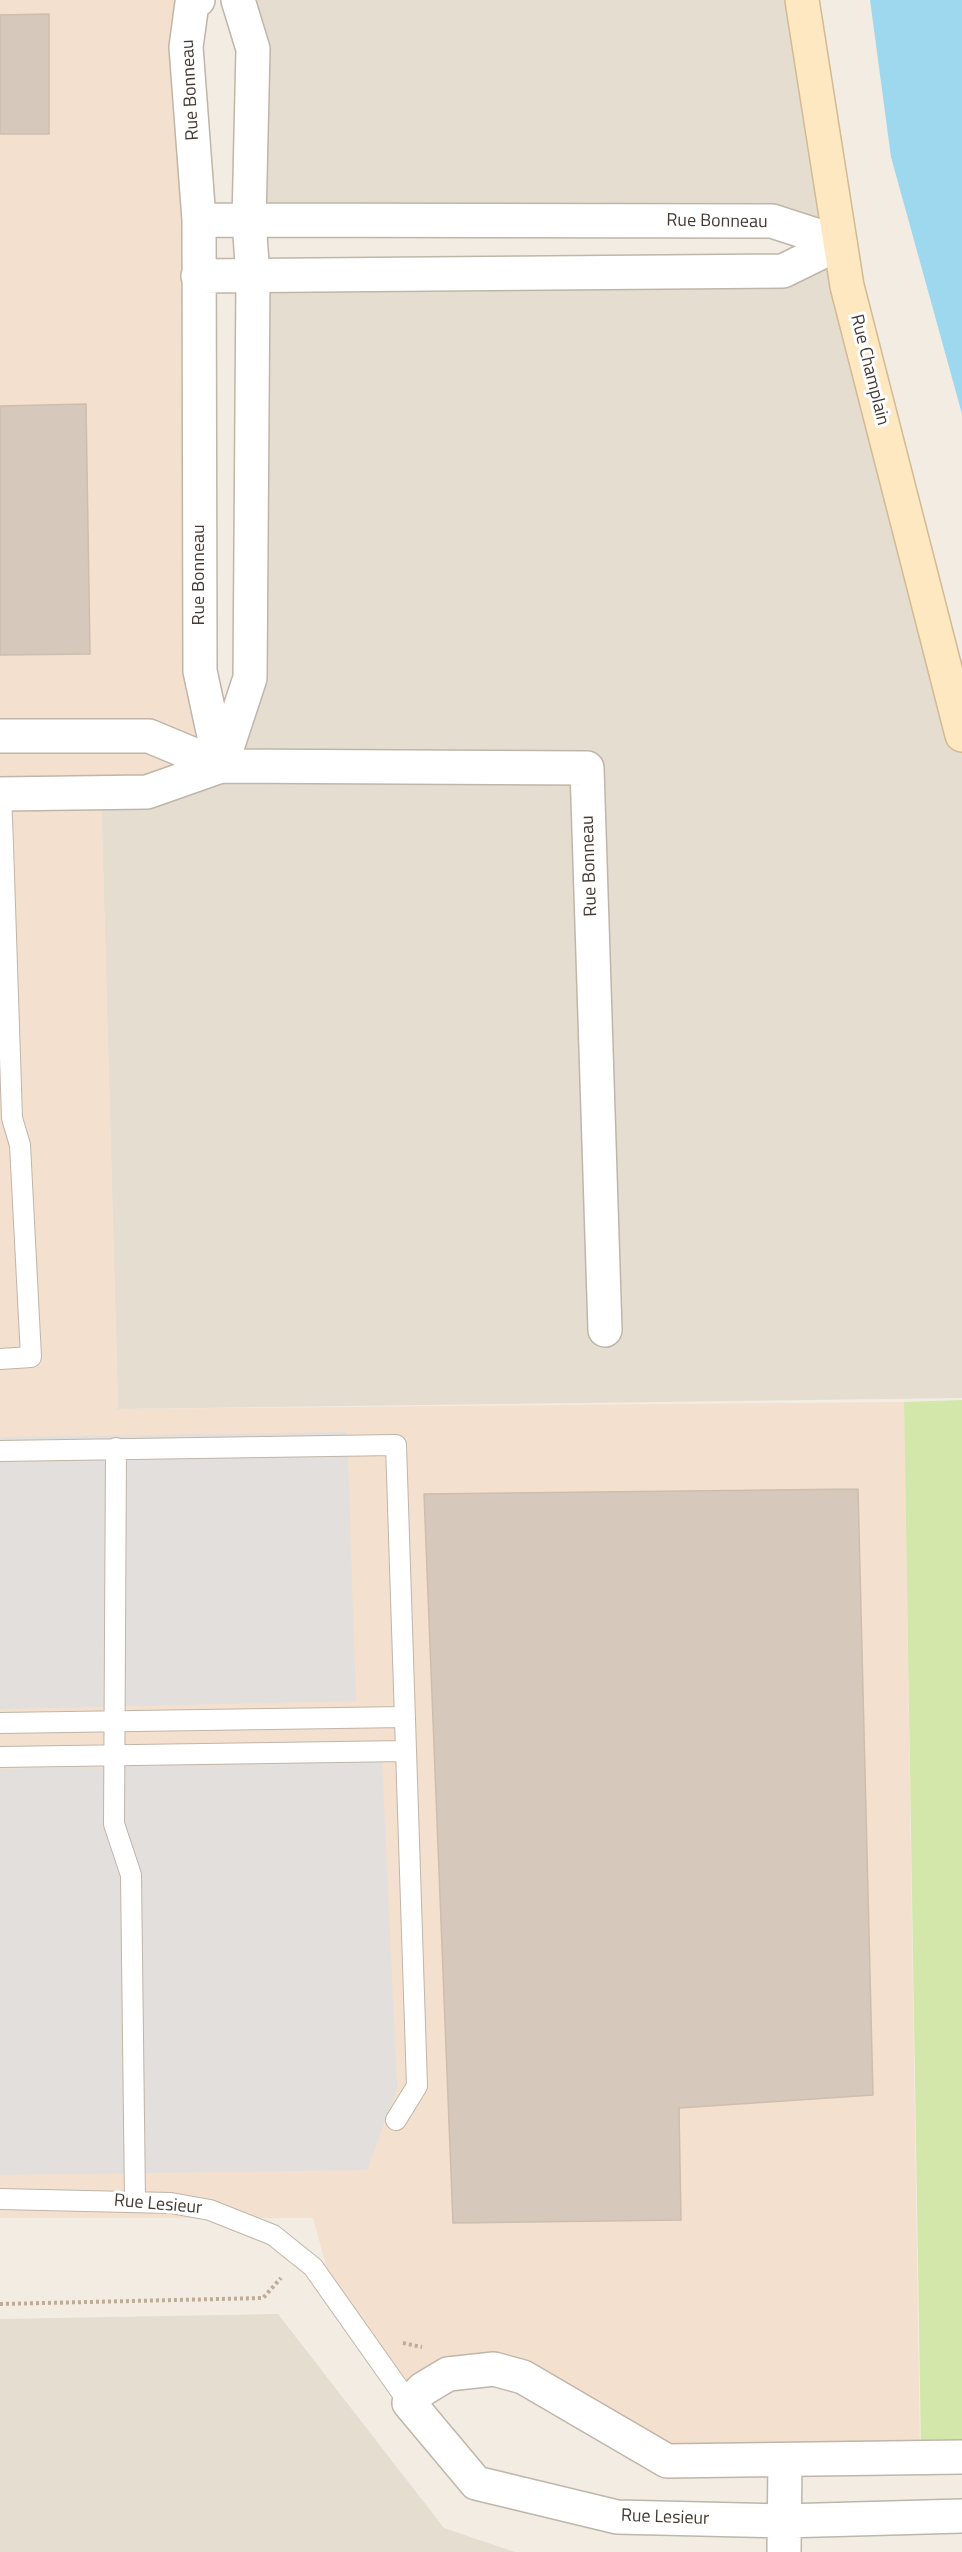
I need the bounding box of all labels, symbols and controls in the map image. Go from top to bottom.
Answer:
street label: Rue Bonneau [178,39,204,141]
street label: Rue Bonneau [666,210,768,234]
street label: Rue Champlain [845,312,893,428]
street label: Rue Bonneau [189,524,211,626]
street label: Rue Bonneau [577,815,603,917]
street label: Rue Lesieur [113,2190,203,2220]
street label: Rue Lesieur [620,2506,710,2530]

